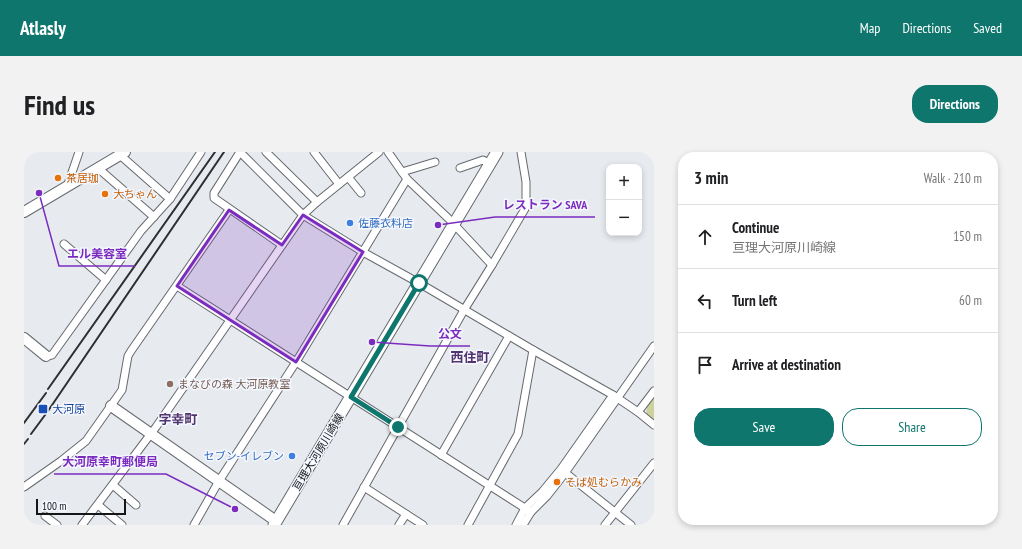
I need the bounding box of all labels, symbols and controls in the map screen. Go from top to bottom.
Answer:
text: Atlasly [20,16,66,40]
text: Map [860,19,880,37]
text: Directions [902,19,951,37]
text: Saved [973,19,1002,37]
button: Directions [912,85,998,123]
text: Find us [24,86,95,123]
map controls [606,164,642,236]
button: + [606,164,642,200]
text: 3 min [694,167,728,189]
text: Walk · 210 m [924,170,982,187]
place label: 茶居珈 [66,171,99,185]
marker: 茶居珈 [53,173,63,183]
place label: 大ちゃん [113,187,157,201]
marker: 大ちゃん [100,189,110,199]
callout: レストラン SAVA [495,193,595,217]
text: レストラン SAVA [503,197,588,212]
button: − [606,200,642,236]
place label: 佐藤衣料店 [358,216,413,230]
marker: 佐藤衣料店 [345,218,355,228]
text: Continue [732,218,779,237]
icon: ahead [694,226,716,248]
text: 150 m [953,228,982,245]
text: 亘理大河原川崎線 [732,239,836,256]
callout: エル美容室 [59,242,135,266]
text: エル美容室 [67,246,127,261]
route start [410,274,428,292]
icon: left [694,290,716,312]
text: Turn left [732,291,777,310]
text: 60 m [959,292,982,309]
callout: 公文 [430,322,470,346]
text: 公文 [438,326,462,341]
district label: 西住町 [450,349,490,366]
icon: arrive [694,354,716,376]
text: Arrive at destination [732,355,841,374]
place label: まなびの森 大河原教室 [178,377,290,391]
marker: まなびの森 大河原教室 [165,379,175,389]
place label: 大河原 [52,402,85,416]
marker: 大河原 [37,403,49,415]
button: Save [694,408,834,446]
button: Share [842,408,982,446]
district label: 字幸町 [158,411,198,428]
street label: 亘理大河原川崎線 [289,411,347,493]
route end [389,418,407,436]
place label: セブン-イレブン [204,449,284,463]
callout: 大河原幸町郵便局 [54,450,166,474]
marker: セブン-イレブン [287,451,297,461]
text: 大河原幸町郵便局 [62,454,158,469]
place label: そば処むらかみ [565,475,642,489]
marker: そば処むらかみ [552,477,562,487]
scale bar [36,497,126,516]
text: 100 m [42,499,66,513]

